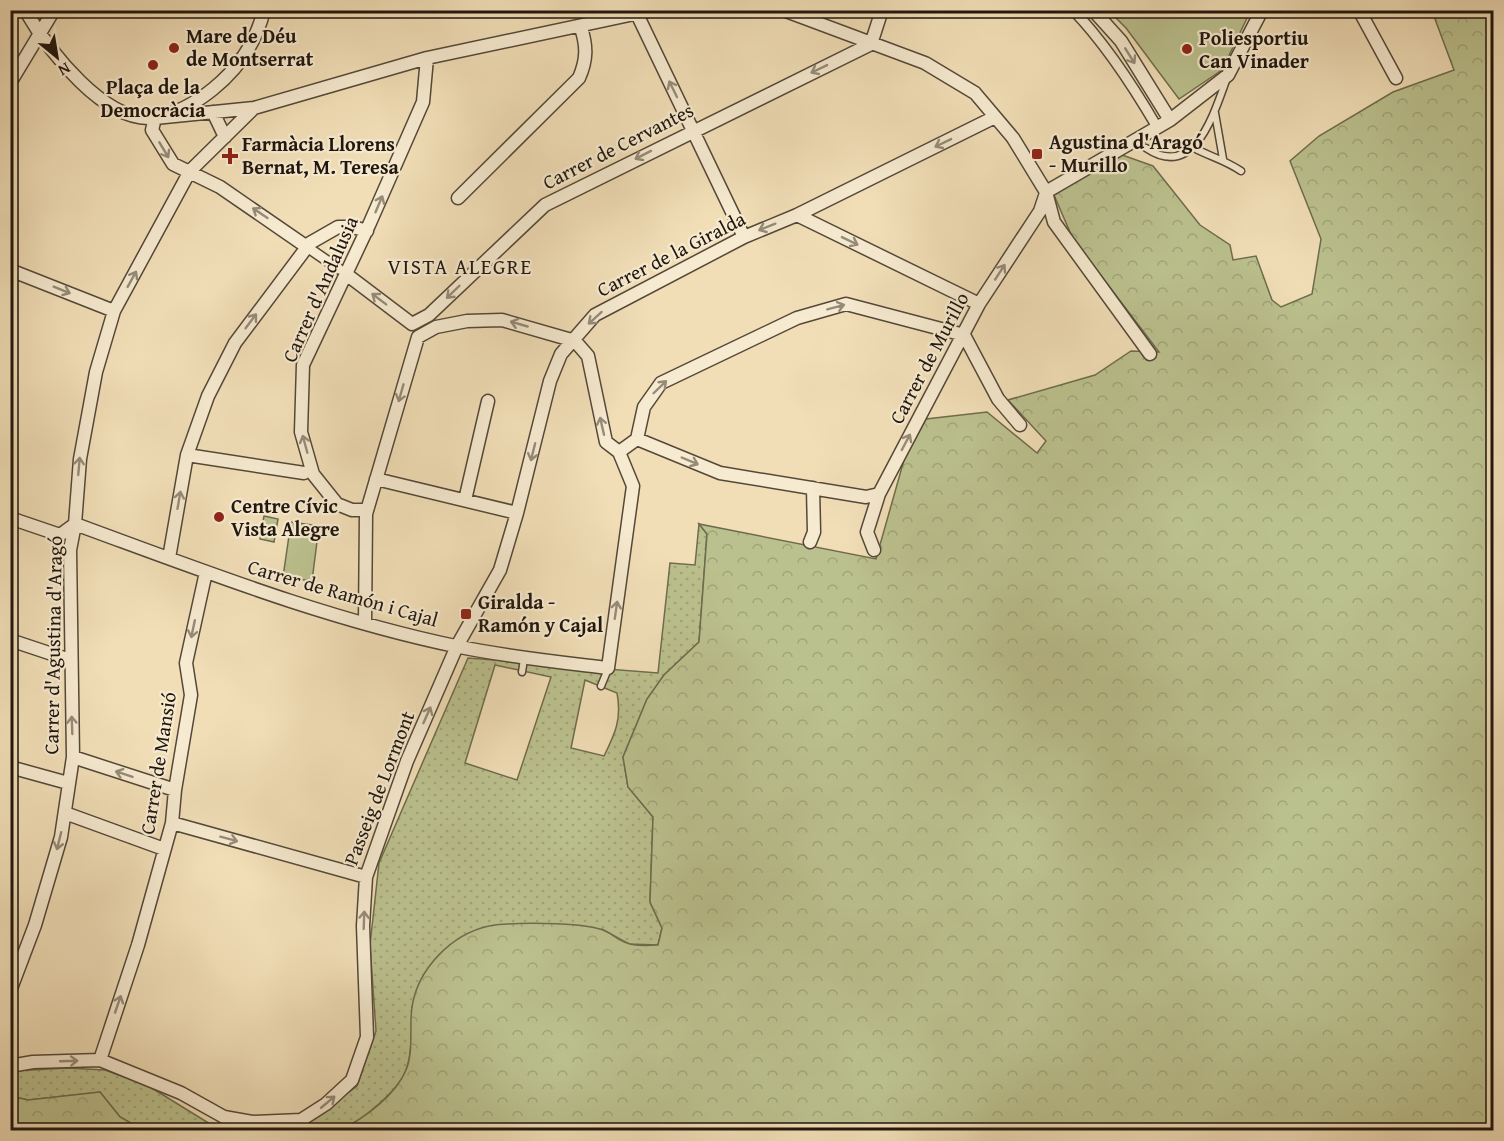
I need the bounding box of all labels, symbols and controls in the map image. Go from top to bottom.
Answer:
place label: Mare de Déu de Montserrat [186,21,314,73]
place label: Poliesportiu Can Vinader [1199,23,1309,75]
north arrow [27,27,87,87]
marker: Mare de Déu de Montserrat [167,41,181,55]
marker: Poliesportiu Can Vinader [1180,42,1194,56]
one-way arrow [1124,47,1136,63]
text: N [54,57,75,83]
marker: Plaça de la Democràcia [146,58,160,72]
one-way arrow [810,64,828,76]
place label: Plaça de la Democràcia [101,72,206,124]
one-way arrow [667,81,679,99]
street label: Carrer de Cervantes [537,95,698,196]
place label: Agustina d'Aragó - Murillo [1049,127,1203,179]
place label: Farmàcia Llorens Bernat, M. Teresa [242,129,399,181]
one-way arrow [934,137,952,149]
one-way arrow [159,141,171,158]
marker: Agustina d'Aragó - Murillo [1030,147,1044,161]
marker: Farmàcia Llorens Bernat, M. Teresa [223,149,237,163]
one-way arrow [635,150,653,161]
one-way arrow [374,195,385,213]
street label: Carrer de la Giralda [592,203,751,304]
one-way arrow [252,207,268,219]
street label: Carrer d'Andalusia [274,211,365,367]
one-way arrow [758,222,777,233]
one-way arrow [840,235,858,247]
district label: VISTA ALEGRE [387,251,533,282]
one-way arrow [994,263,1007,280]
one-way arrow [126,271,138,288]
one-way arrow [446,285,461,299]
one-way arrow [53,286,71,297]
street label: Carrer de Murillo [882,287,976,429]
one-way arrow [371,292,387,305]
one-way arrow [826,301,845,312]
one-way arrow [588,310,604,324]
one-way arrow [244,314,257,330]
one-way arrow [510,318,529,329]
one-way arrow [652,380,667,395]
one-way arrow [395,383,406,402]
one-way arrow [595,417,607,436]
one-way arrow [901,434,912,452]
one-way arrow [298,435,310,454]
one-way arrow [527,442,538,461]
one-way arrow [74,456,85,476]
one-way arrow [680,456,698,467]
one-way arrow [174,491,185,511]
place label: Centre Cívic Vista Alegre [231,491,340,543]
marker: Centre Cívic Vista Alegre [212,510,226,524]
street label: Carrer d'Agustina d'Aragó [36,535,69,755]
street label: Carrer de Ramón i Cajal [244,551,442,634]
place label: Giralda - Ramón y Cajal [478,587,603,639]
one-way arrow [610,601,621,620]
marker: Giralda - Ramón y Cajal [459,607,473,621]
one-way arrow [187,620,199,639]
street label: Carrer de Mansió [132,690,183,836]
one-way arrow [422,706,433,725]
street label: Passeig de Lormont [336,707,421,869]
one-way arrow [66,715,77,735]
one-way arrow [115,767,134,778]
one-way arrow [53,831,65,850]
one-way arrow [219,834,238,845]
one-way arrow [358,910,369,930]
one-way arrow [114,996,125,1014]
one-way arrow [58,1055,78,1067]
one-way arrow [320,1095,336,1108]

